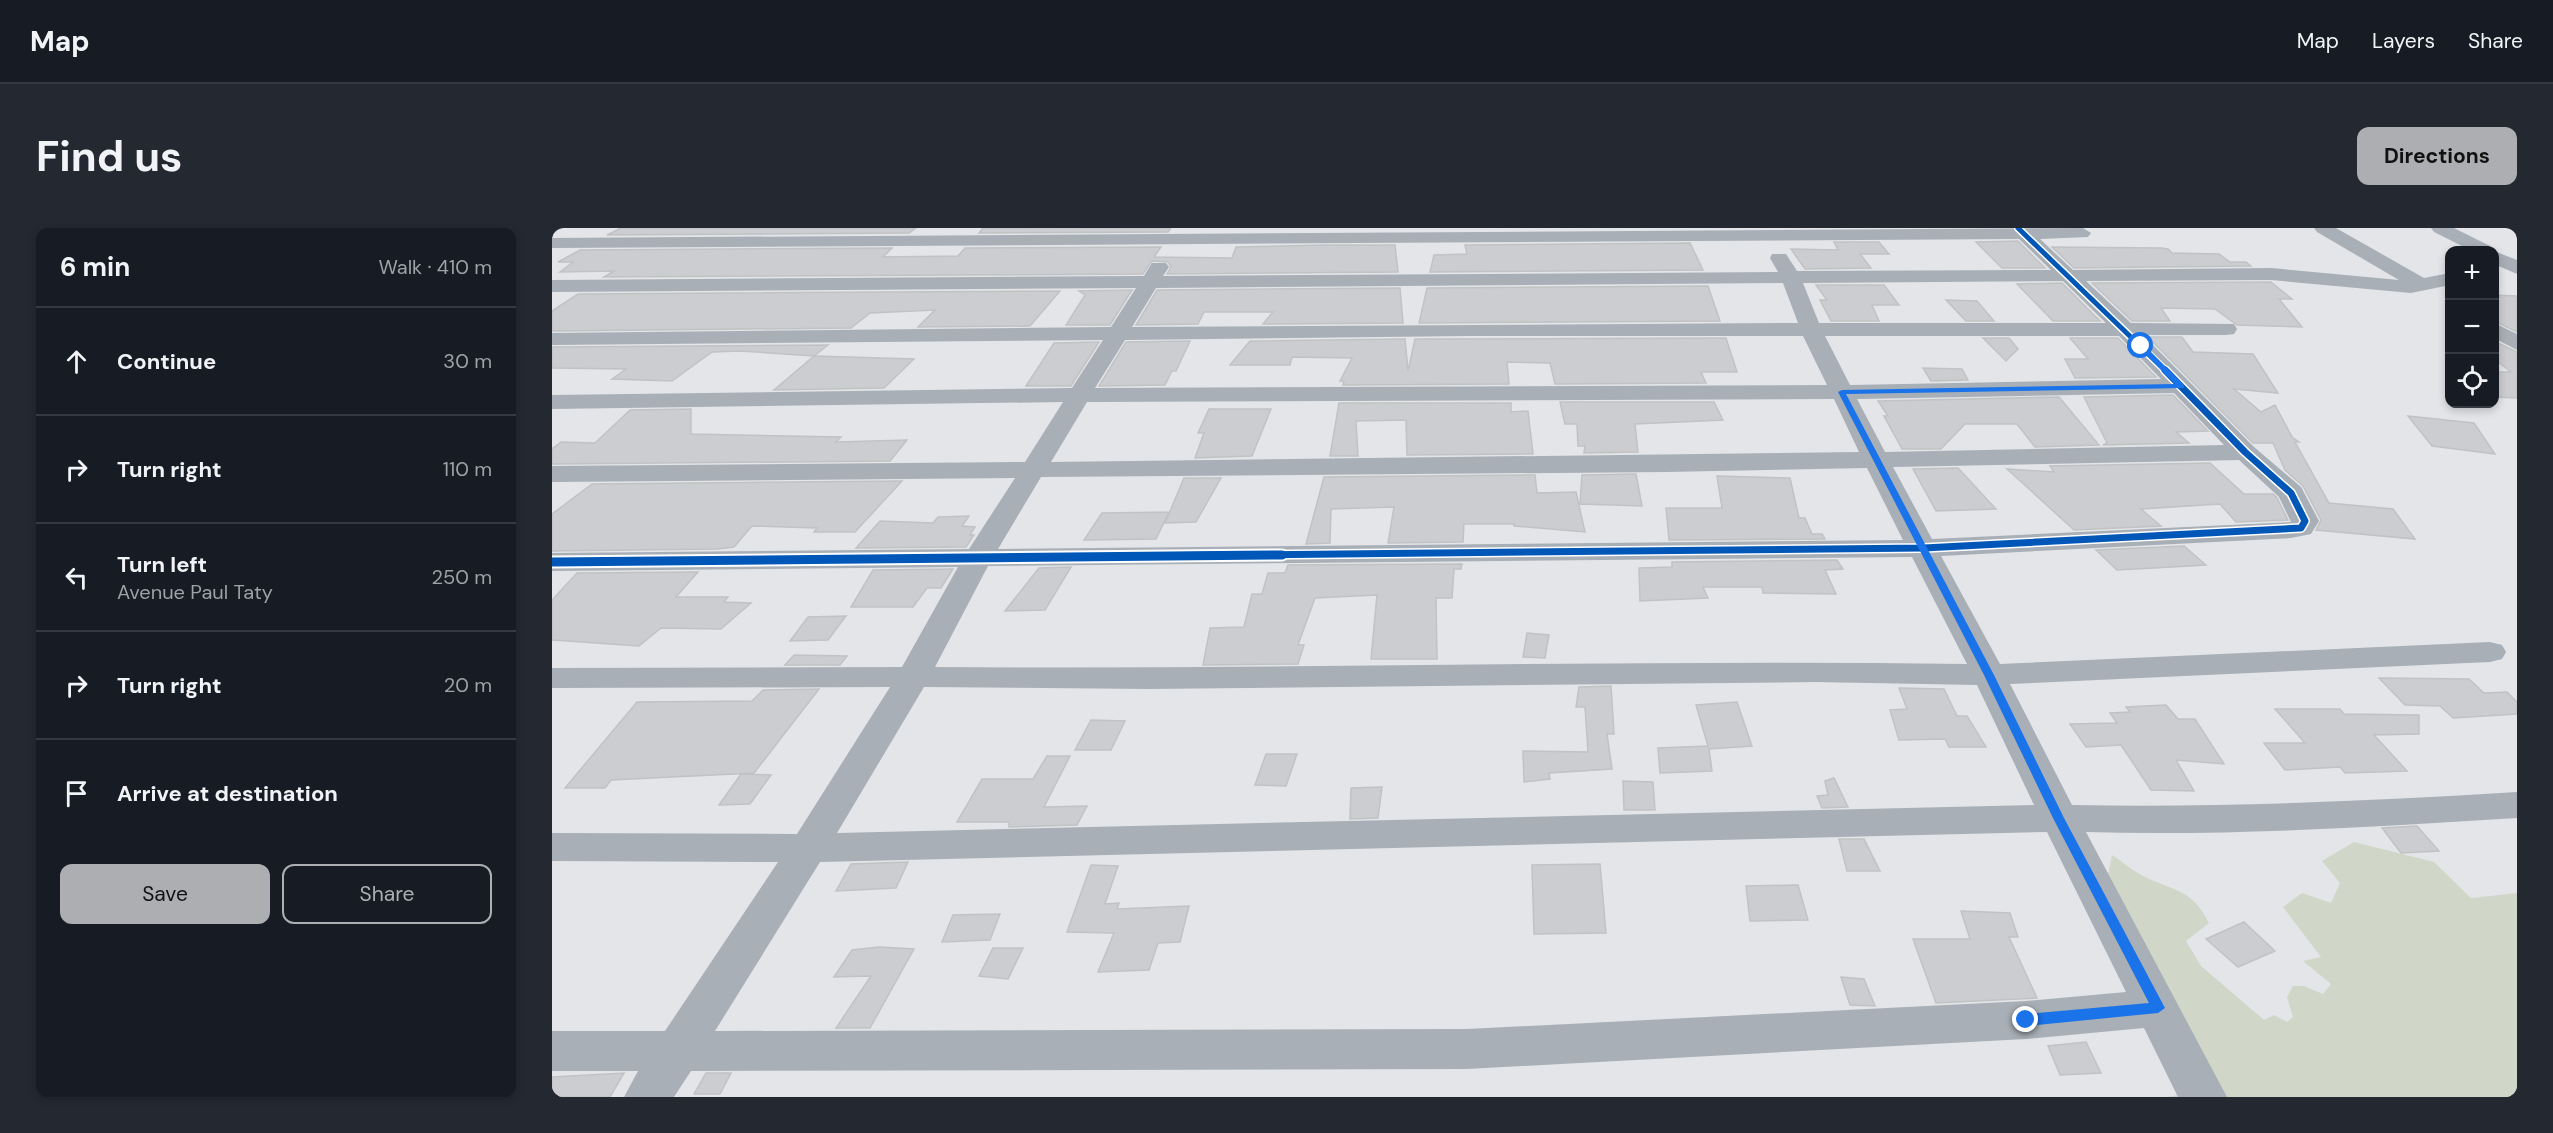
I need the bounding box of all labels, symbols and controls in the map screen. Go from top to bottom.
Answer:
text: Map [30,23,90,60]
text: Map [2297,27,2339,55]
text: Layers [2372,27,2435,55]
text: Share [2468,27,2523,55]
button: Directions [2357,127,2517,185]
text: Find us [36,129,182,184]
map controls [2445,246,2499,408]
button: + [2445,246,2499,300]
text: 6 min [60,250,130,284]
text: Walk · 410 m [378,254,492,280]
button: − [2445,300,2499,354]
route start [2127,332,2153,358]
icon: ahead [60,345,93,378]
text: Continue [117,347,216,376]
text: 30 m [443,348,492,374]
button: locate [2445,354,2499,408]
icon: right [60,453,93,486]
text: Turn right [117,455,222,484]
text: 110 m [443,456,492,482]
text: Turn left [117,550,207,579]
icon: left [60,561,93,594]
text: 250 m [431,564,492,590]
text: Avenue Paul Taty [117,579,273,605]
icon: right [60,669,93,702]
text: Turn right [117,671,222,700]
text: 20 m [444,672,492,698]
icon: arrive [60,777,93,810]
text: Arrive at destination [117,779,338,808]
button: Save [60,864,270,924]
button: Share [282,864,492,924]
route end [2012,1006,2038,1032]

